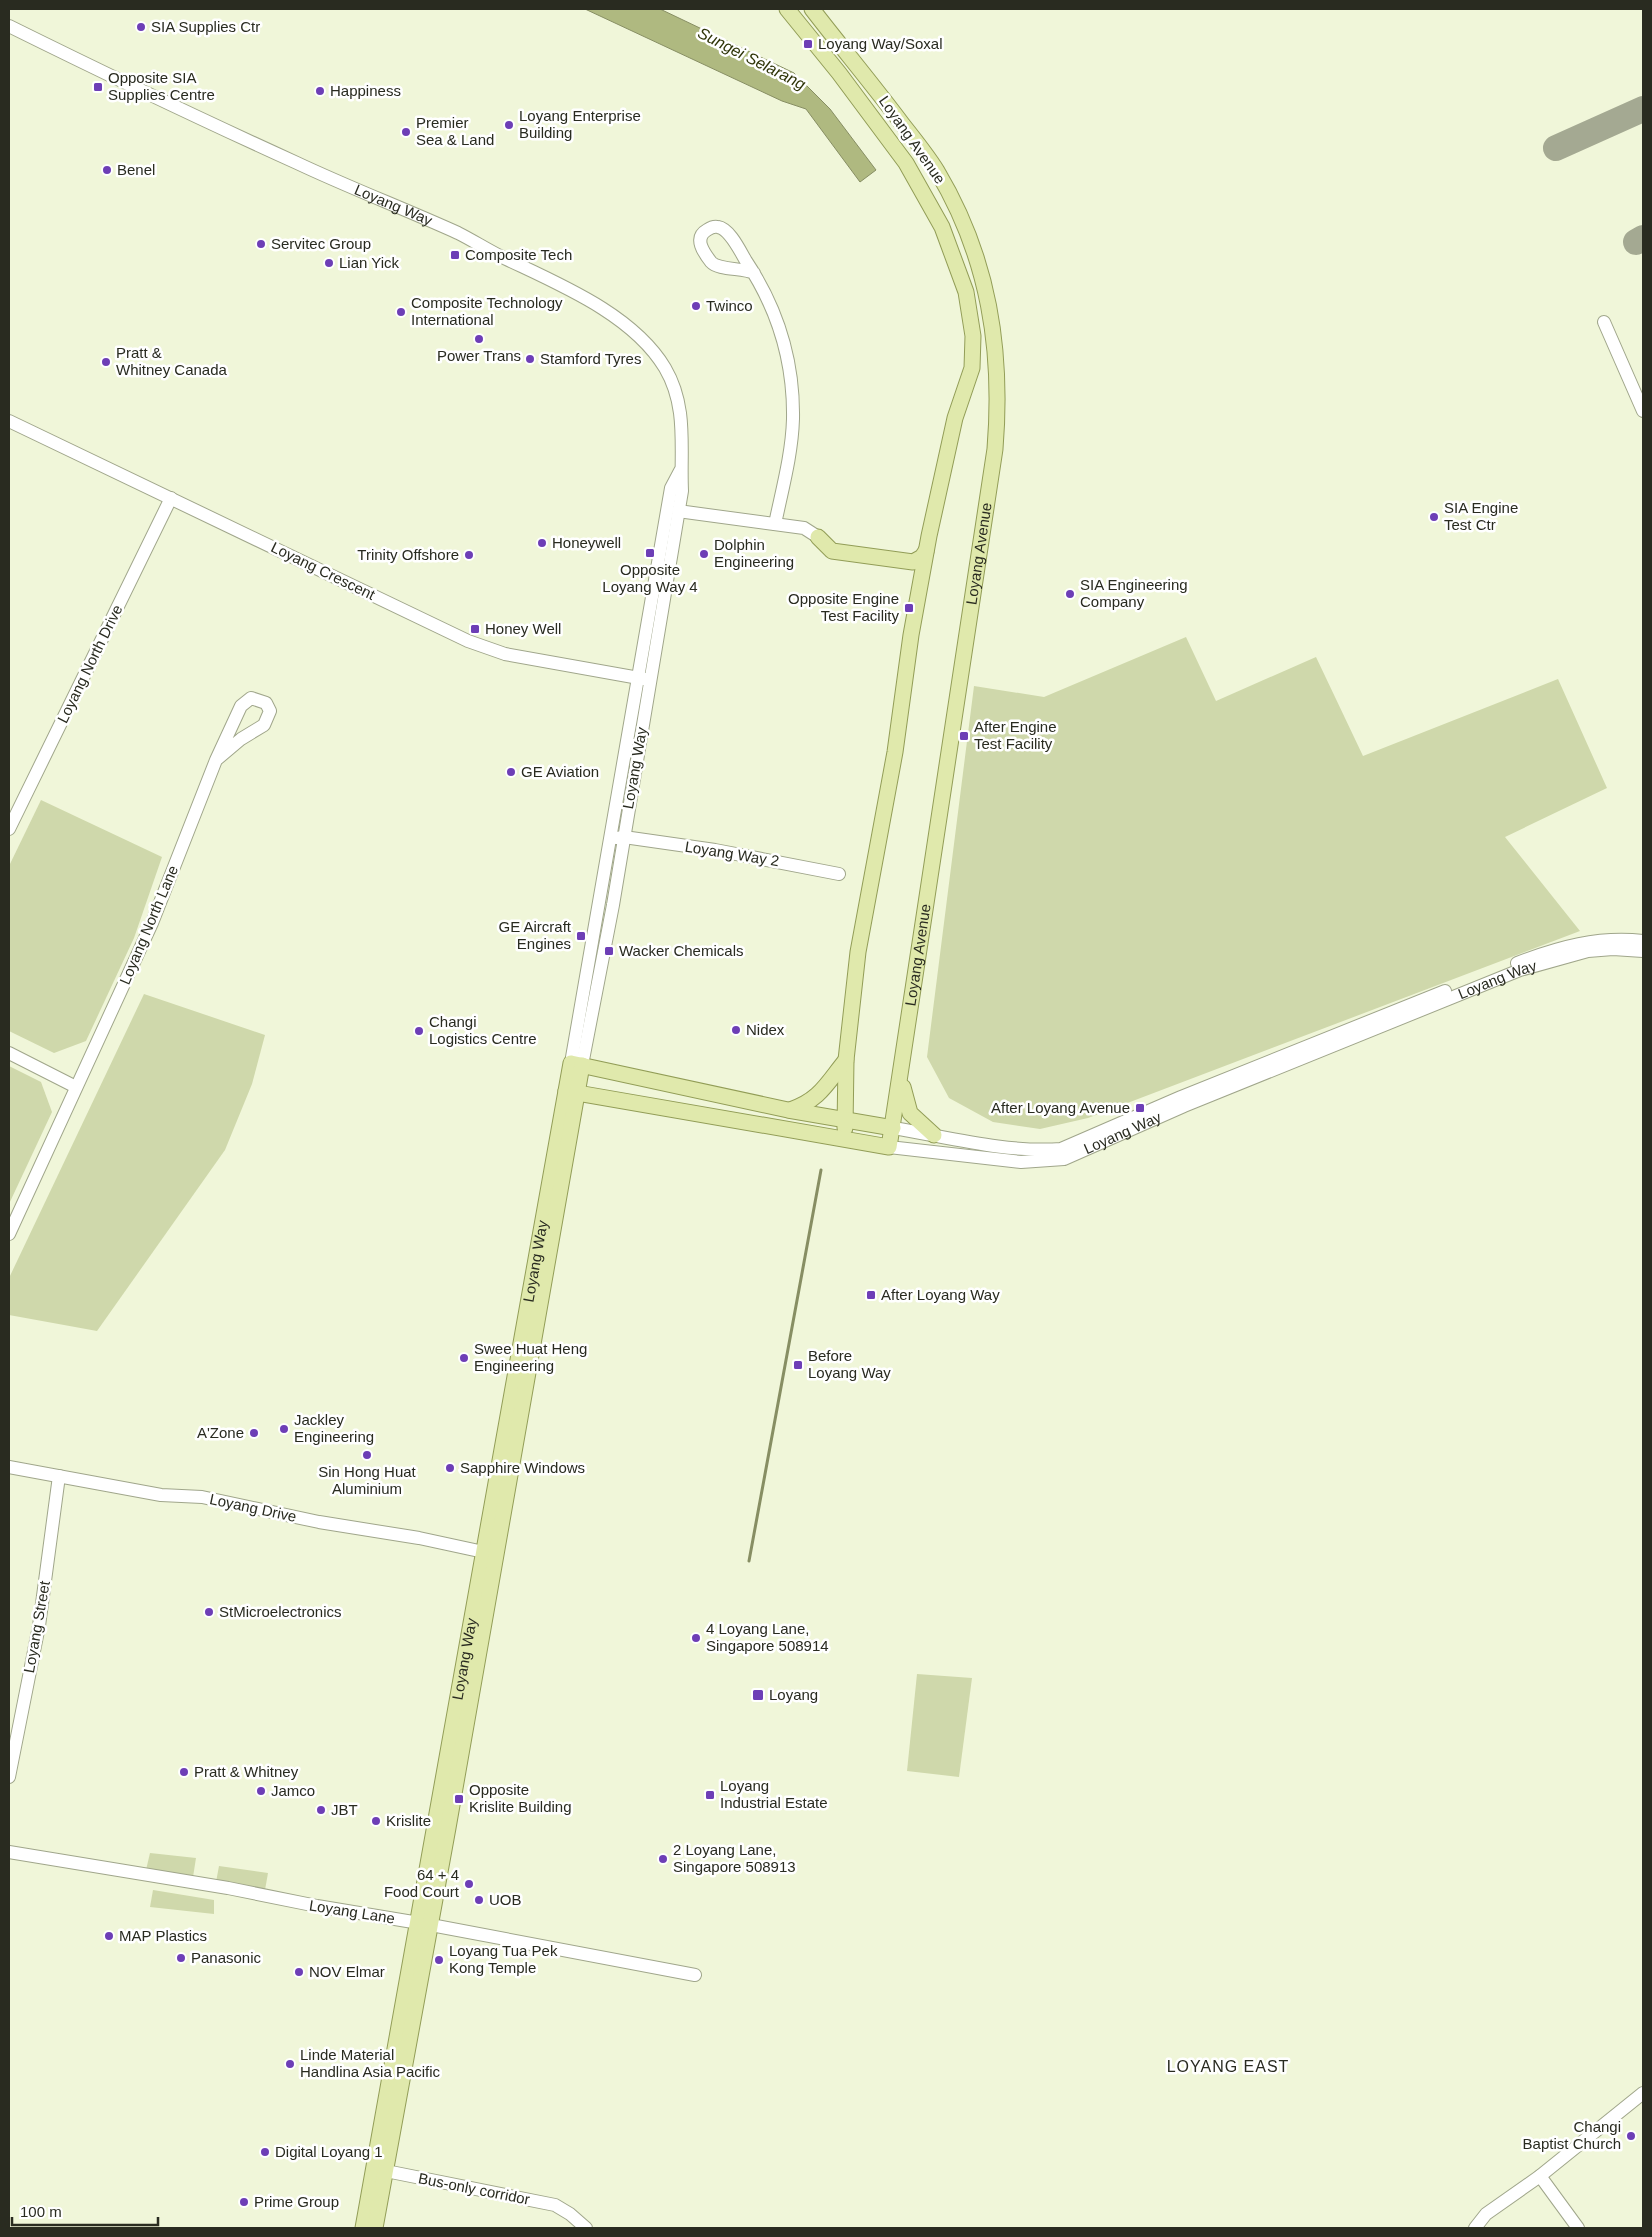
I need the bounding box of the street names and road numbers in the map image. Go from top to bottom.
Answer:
street label: Loyang Avenue [876,93,949,187]
street label: Loyang Way [352,181,435,229]
street label: Loyang Avenue [962,501,995,606]
street label: Loyang Crescent [269,538,379,603]
street label: Loyang North Drive [54,602,126,726]
street label: Loyang Way [619,725,650,810]
street label: Loyang Way 2 [684,838,780,869]
street label: Loyang North Lane [116,863,181,987]
street label: Loyang Avenue [902,903,934,1007]
street label: Loyang Way [1455,957,1539,1002]
street label: Loyang Way [1081,1108,1164,1157]
street label: Loyang Way [519,1218,551,1303]
street label: Loyang Drive [208,1490,298,1525]
street label: Loyang Street [20,1579,53,1674]
street label: Loyang Way [448,1616,480,1701]
street label: Loyang Lane [308,1896,396,1927]
street label: Bus-only corridor [417,2169,531,2208]

